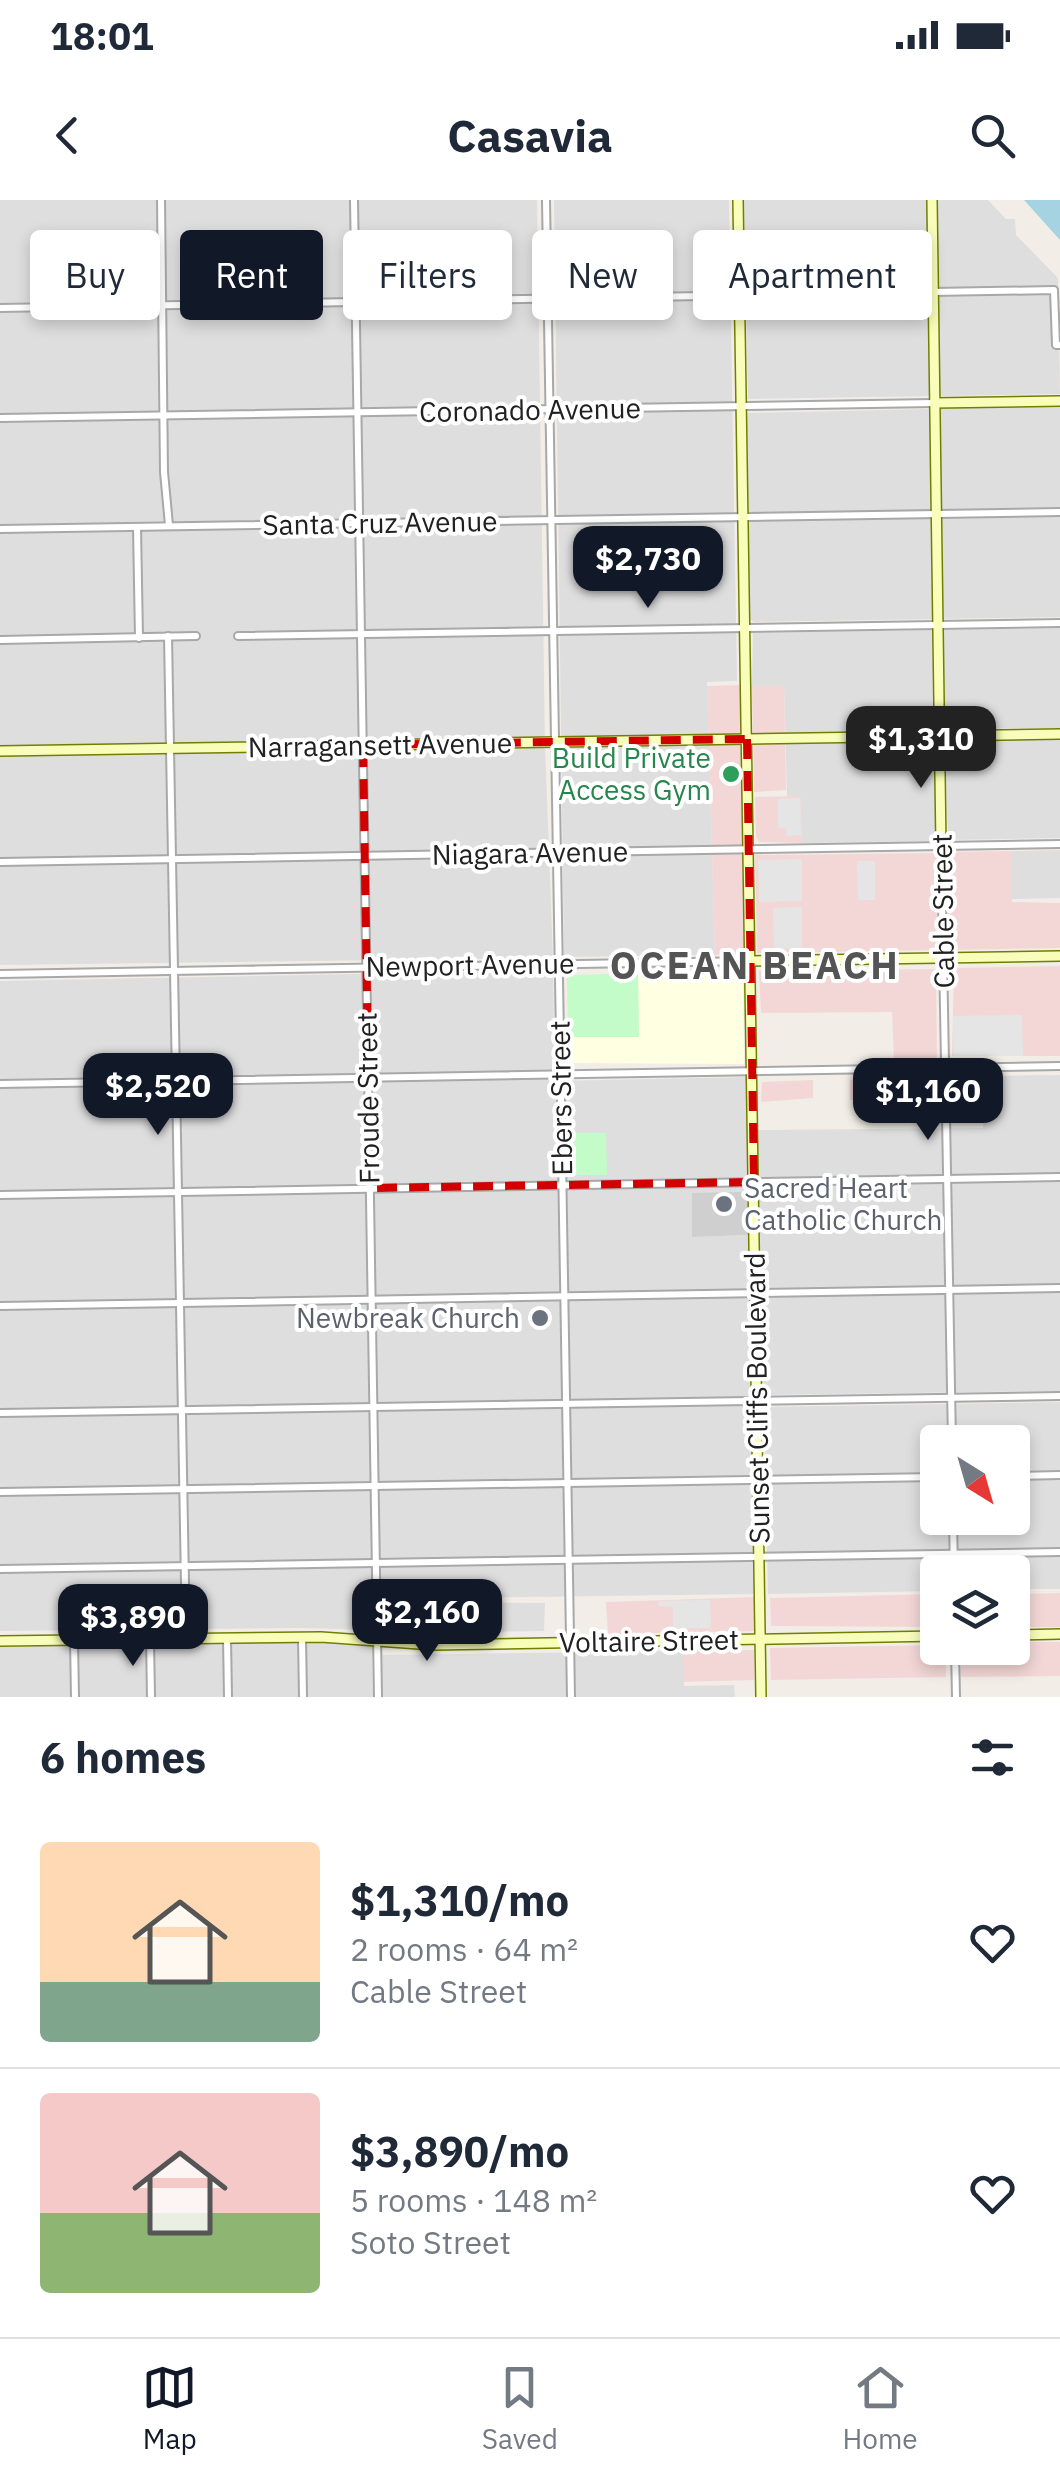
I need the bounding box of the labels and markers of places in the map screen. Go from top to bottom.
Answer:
pin: $2,730 [567,526,729,611]
pin: $1,310 [840,706,1002,791]
place label: Build Private Access Gym [552,739,711,808]
marker: Build Private Access Gym [720,763,742,785]
pin: $2,520 [77,1053,239,1138]
pin: $1,160 [847,1058,1009,1143]
place label: Sacred Heart Catholic Church [744,1169,942,1238]
marker: Sacred Heart Catholic Church [713,1193,735,1215]
place label: Newbreak Church [296,1299,520,1336]
marker: Newbreak Church [529,1307,551,1329]
pin: $2,160 [346,1579,508,1664]
pin: $3,890 [52,1584,214,1669]

